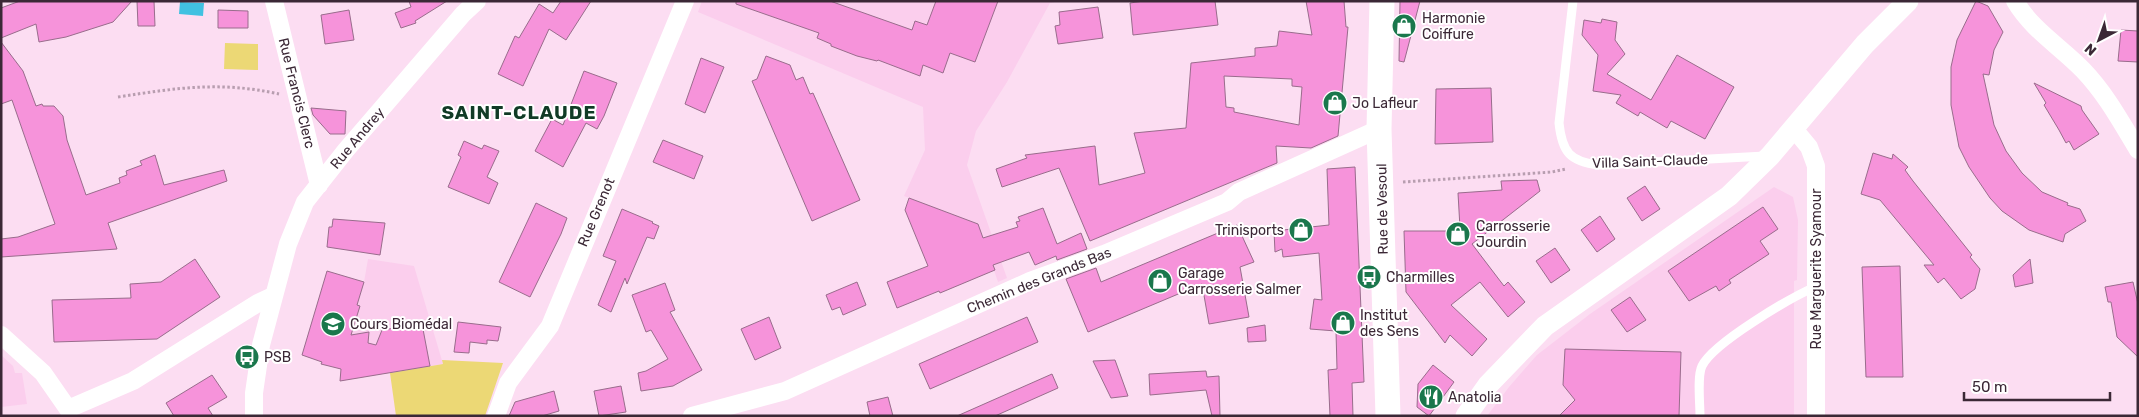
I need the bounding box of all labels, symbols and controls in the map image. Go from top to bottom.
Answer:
place label: Harmonie Coiffure [1422,10,1485,43]
shop icon: Harmonie Coiffure [1391,13,1417,39]
north arrow [2074,15,2124,65]
street label: Rue Francis Clerc [275,36,319,150]
text: N [2081,40,2100,59]
shop icon: Jo Lafleur [1322,90,1348,116]
place label: Jo Lafleur [1352,95,1419,112]
district label: SAINT-CLAUDE [441,101,597,124]
street label: Rue Andrey [327,104,388,173]
street label: Villa Saint-Claude [1592,151,1708,172]
street label: Rue de Vesoul [1373,163,1392,255]
street label: Rue Grenot [574,175,619,249]
street label: Rue Marguerite Syamour [1808,188,1825,350]
shop icon: Trinisports [1288,217,1314,243]
place label: Carrosserie Jourdin [1476,218,1550,251]
shop icon: Carrosserie Jourdin [1445,221,1471,247]
place label: Trinisports [1215,222,1284,239]
street label: Chemin des Grands Bas [964,244,1114,317]
bus stop icon: Charmilles [1356,264,1382,290]
place label: Garage Carrosserie Salmer [1178,265,1302,298]
shop icon: Garage Carrosserie Salmer [1147,268,1173,294]
place label: Charmilles [1386,269,1455,286]
place label: Institut des Sens [1360,307,1419,340]
shop icon: Institut des Sens [1330,310,1356,336]
school or university icon: Cours Biomédal [320,311,346,337]
place label: Cours Biomédal [350,316,452,333]
bus stop icon: PSB [234,344,260,370]
place label: PSB [264,349,291,366]
scale bar [1964,370,2110,402]
text: 50 m [1972,378,2007,396]
restaurant icon: Anatolia [1418,384,1444,410]
place label: Anatolia [1448,389,1502,406]

